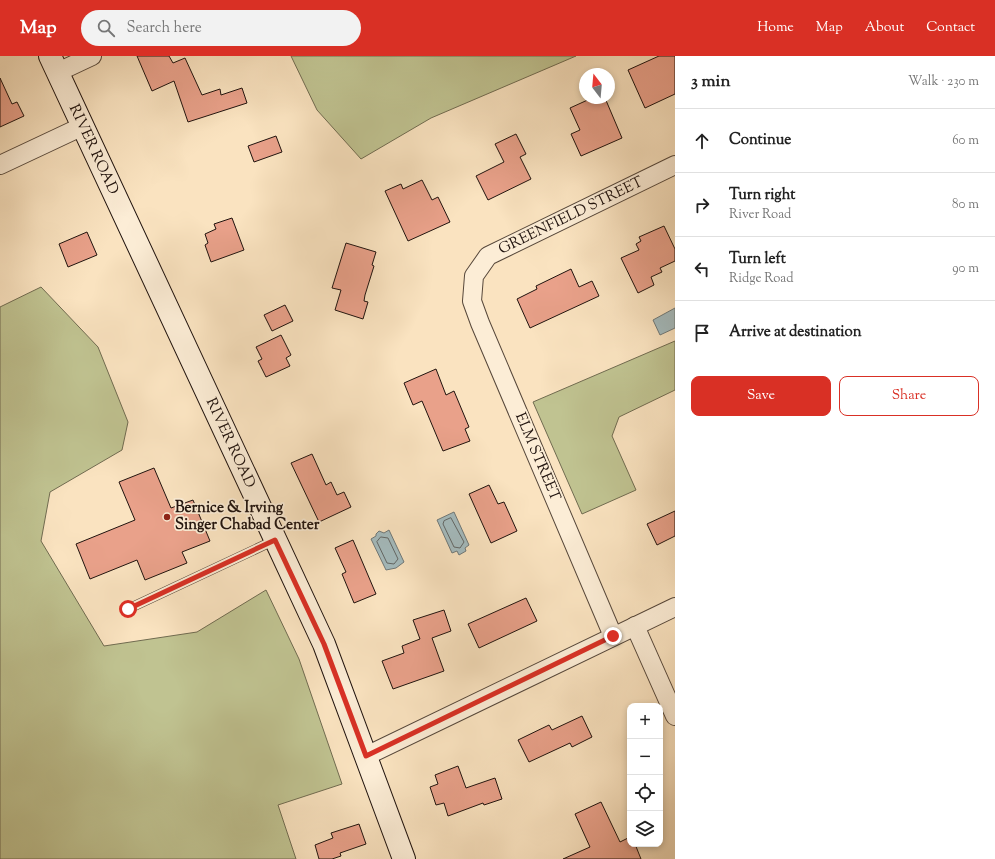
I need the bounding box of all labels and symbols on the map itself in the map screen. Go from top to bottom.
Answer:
north arrow [579,68,615,104]
street label: RIVER ROAD [63,101,124,198]
street label: GREENFIELD STREET [495,171,647,260]
street label: RIVER ROAD [200,394,260,492]
street label: ELM STREET [509,410,565,505]
place label: Bernice & Irving Singer Chabad Center [175,498,320,536]
marker: Bernice & Irving Singer Chabad Center [162,512,172,522]
route start [119,600,137,618]
route end [604,627,622,645]

